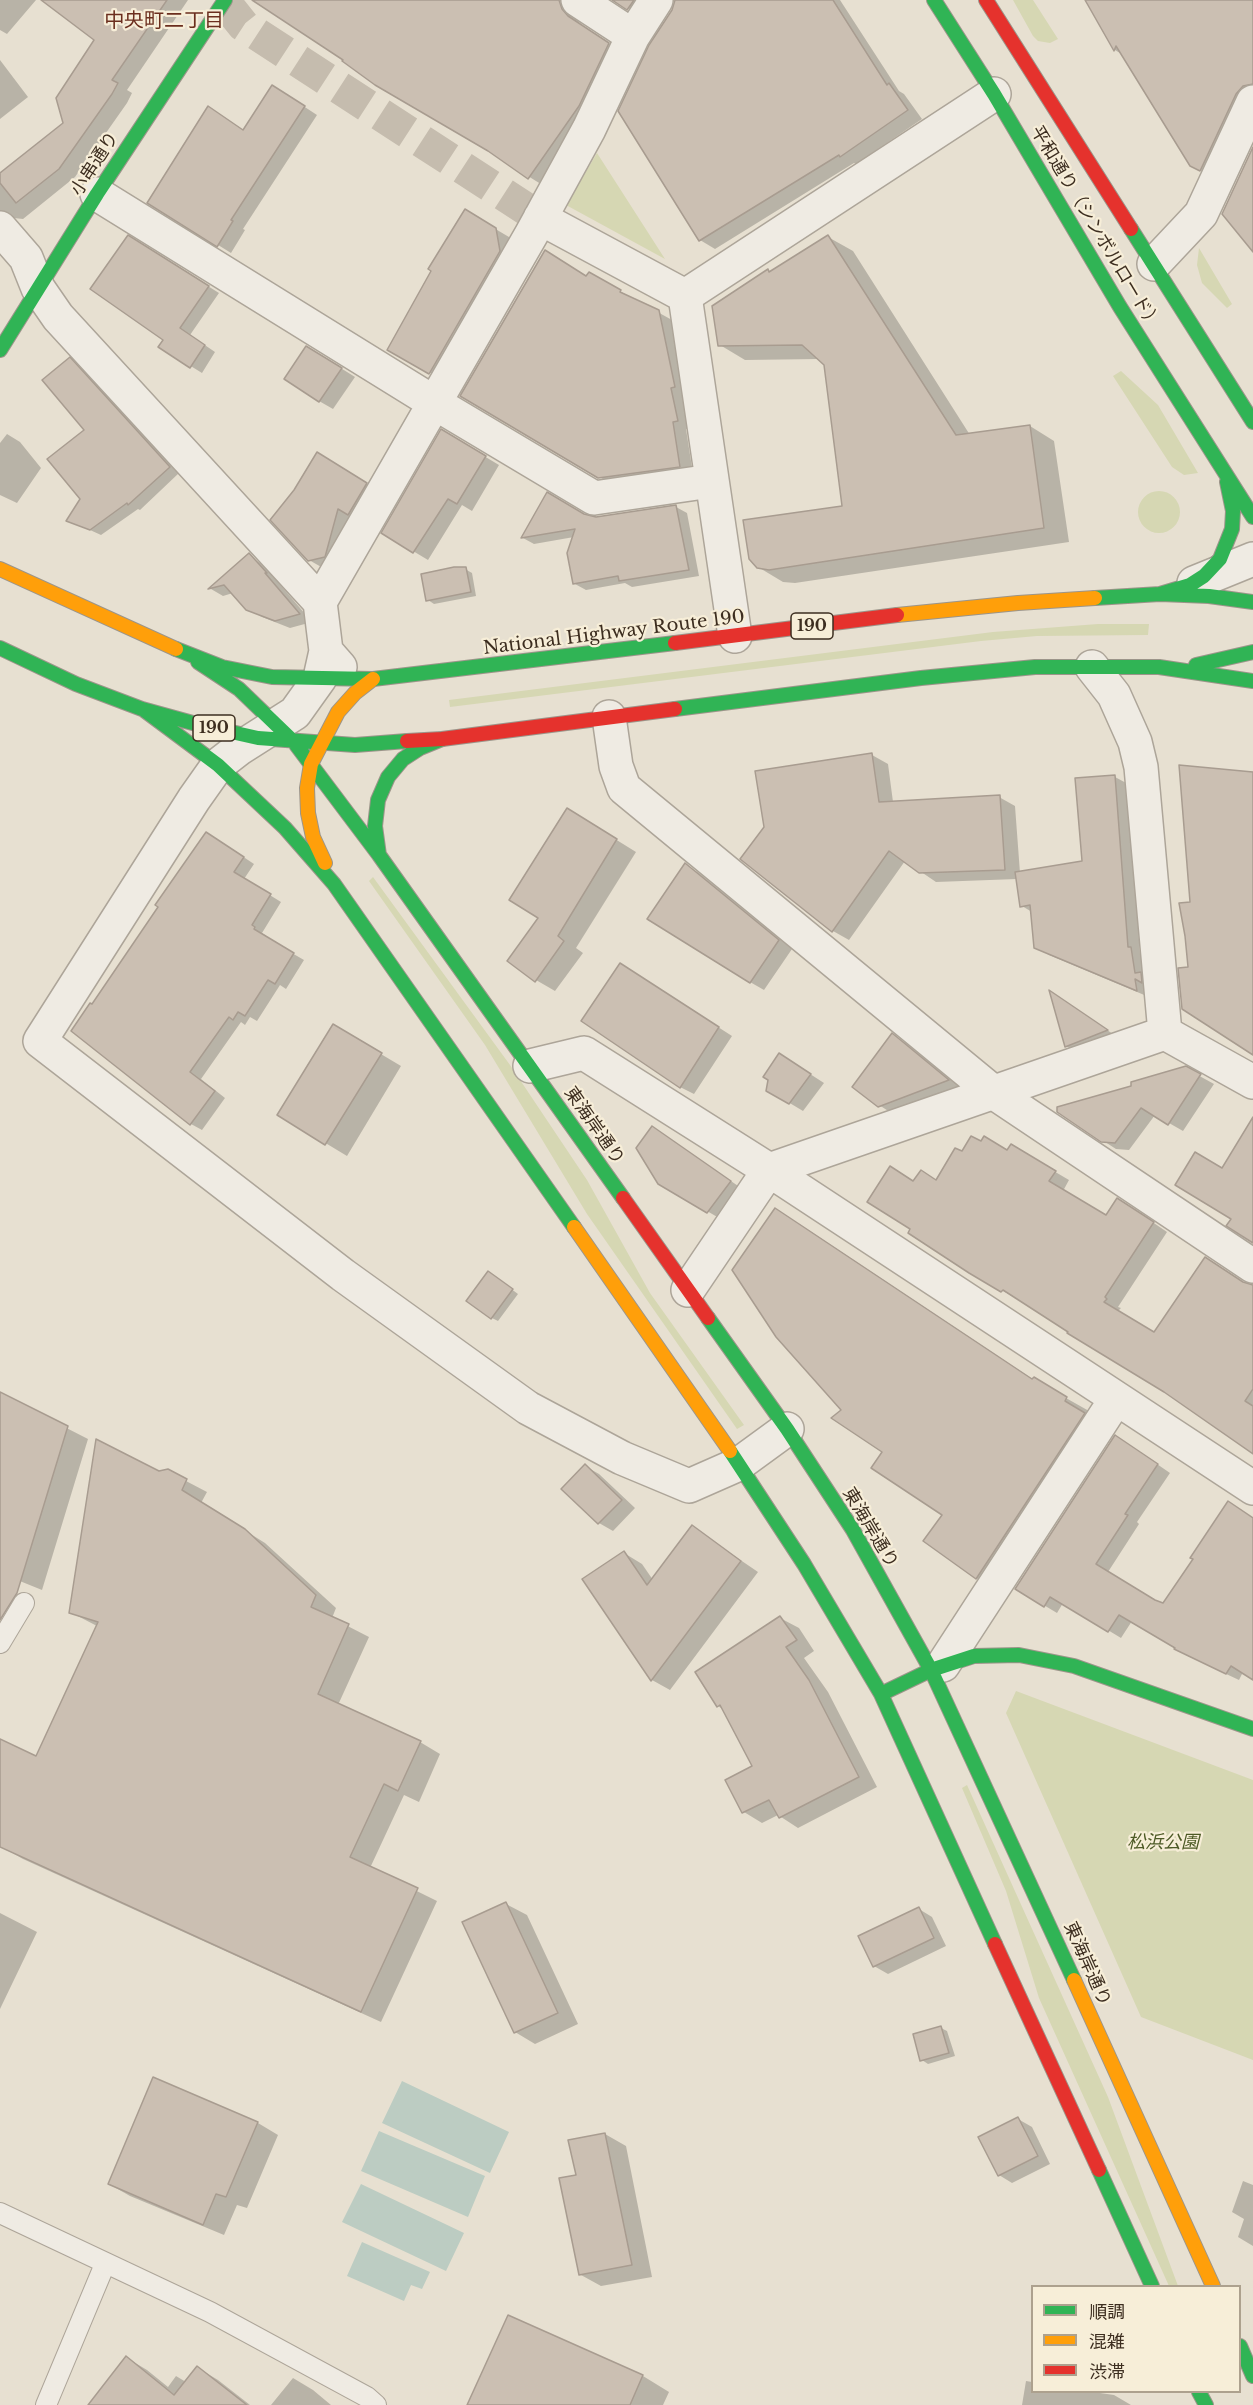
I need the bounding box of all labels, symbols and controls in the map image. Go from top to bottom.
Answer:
district label: 中央町二丁目 [104,9,224,33]
street label: 平和通り（シンボルロード） [1025,122,1165,334]
street label: 小串通り [66,128,124,200]
street label: National Highway Route 190 [482,606,746,660]
road number: 190 [791,613,833,639]
road number: 190 [193,715,235,741]
street label: 東海岸通り [559,1083,629,1169]
street label: 東海岸通り [838,1484,902,1572]
park label: 松浜公園 [1127,1832,1199,1854]
street label: 東海岸通り [1059,1918,1115,2010]
legend [1031,2285,1241,2393]
text: 順調 [1089,2301,1125,2323]
text: 混雑 [1089,2331,1125,2353]
text: 渋滞 [1089,2361,1125,2383]

